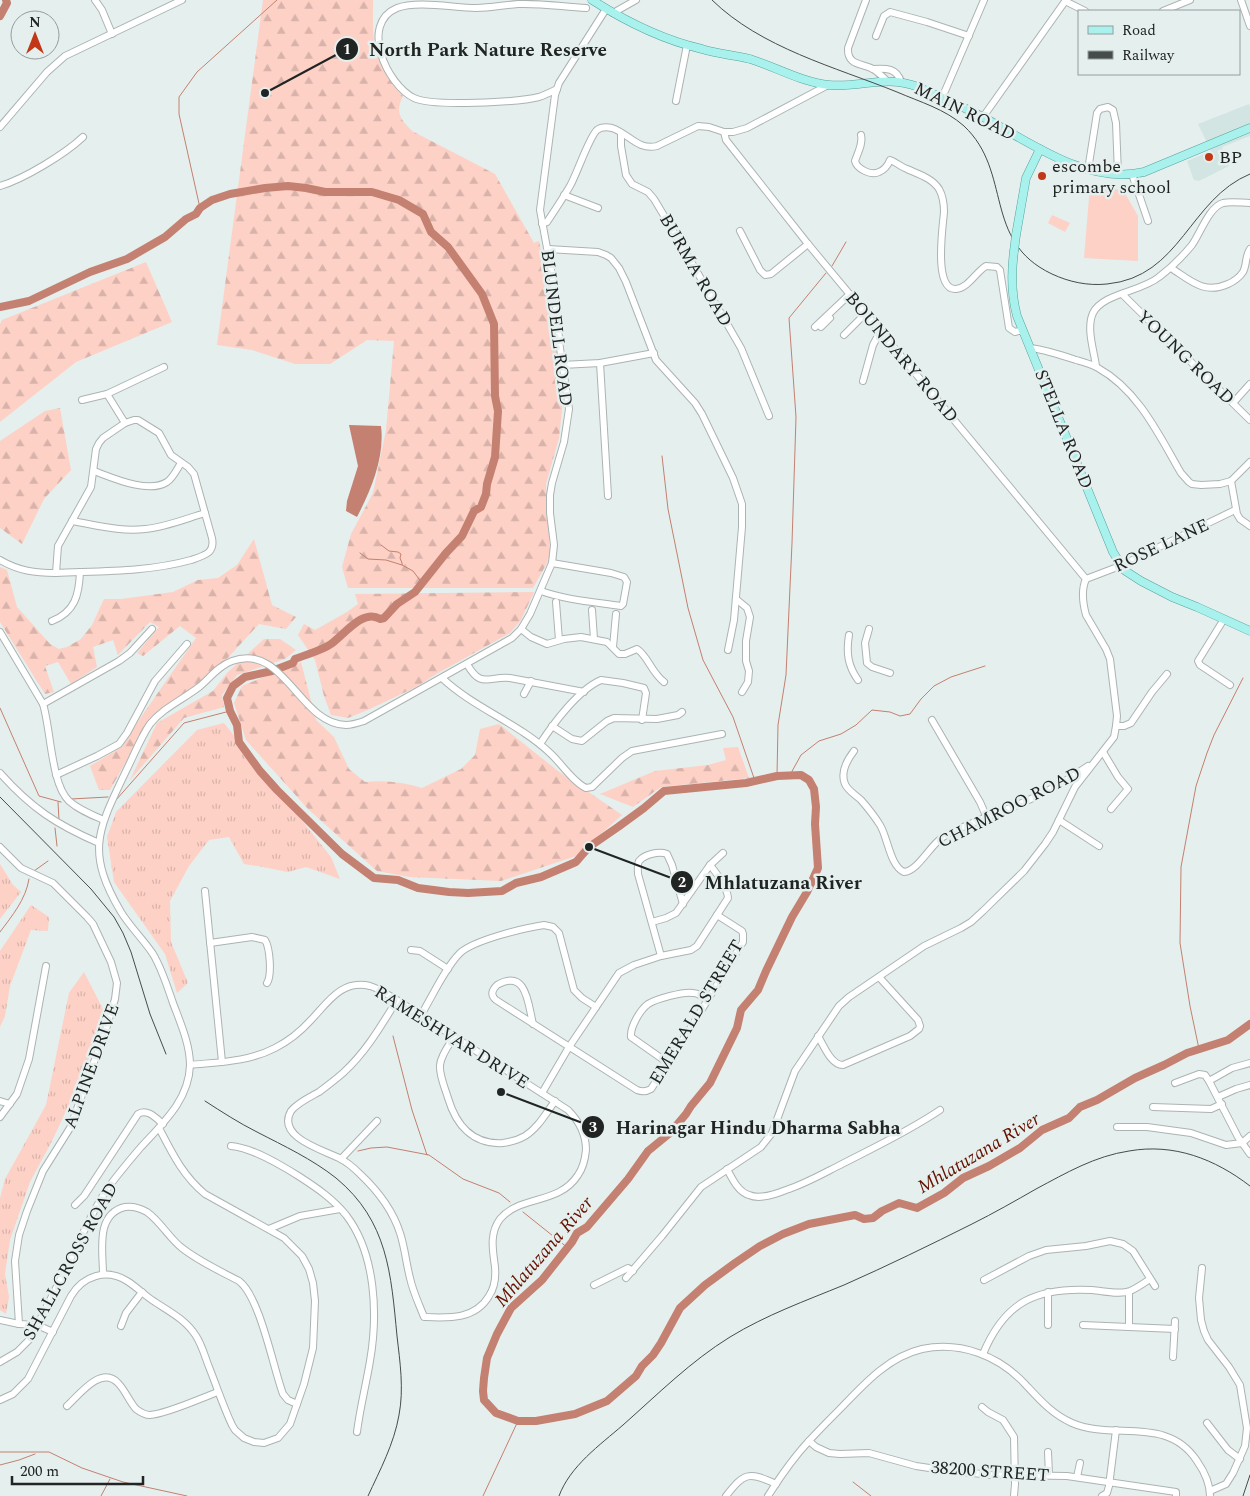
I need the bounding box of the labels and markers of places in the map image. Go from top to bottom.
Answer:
callout: North Park Nature Reserve [334,32,617,66]
place label: BP [1219,144,1242,171]
marker: BP [1203,151,1215,163]
place label: escombe primary school [1052,153,1171,201]
marker: escombe primary school [1036,170,1048,182]
callout: Mhlatuzana River [669,865,872,899]
callout: Harinagar Hindu Dharma Sabha [581,1110,911,1144]

